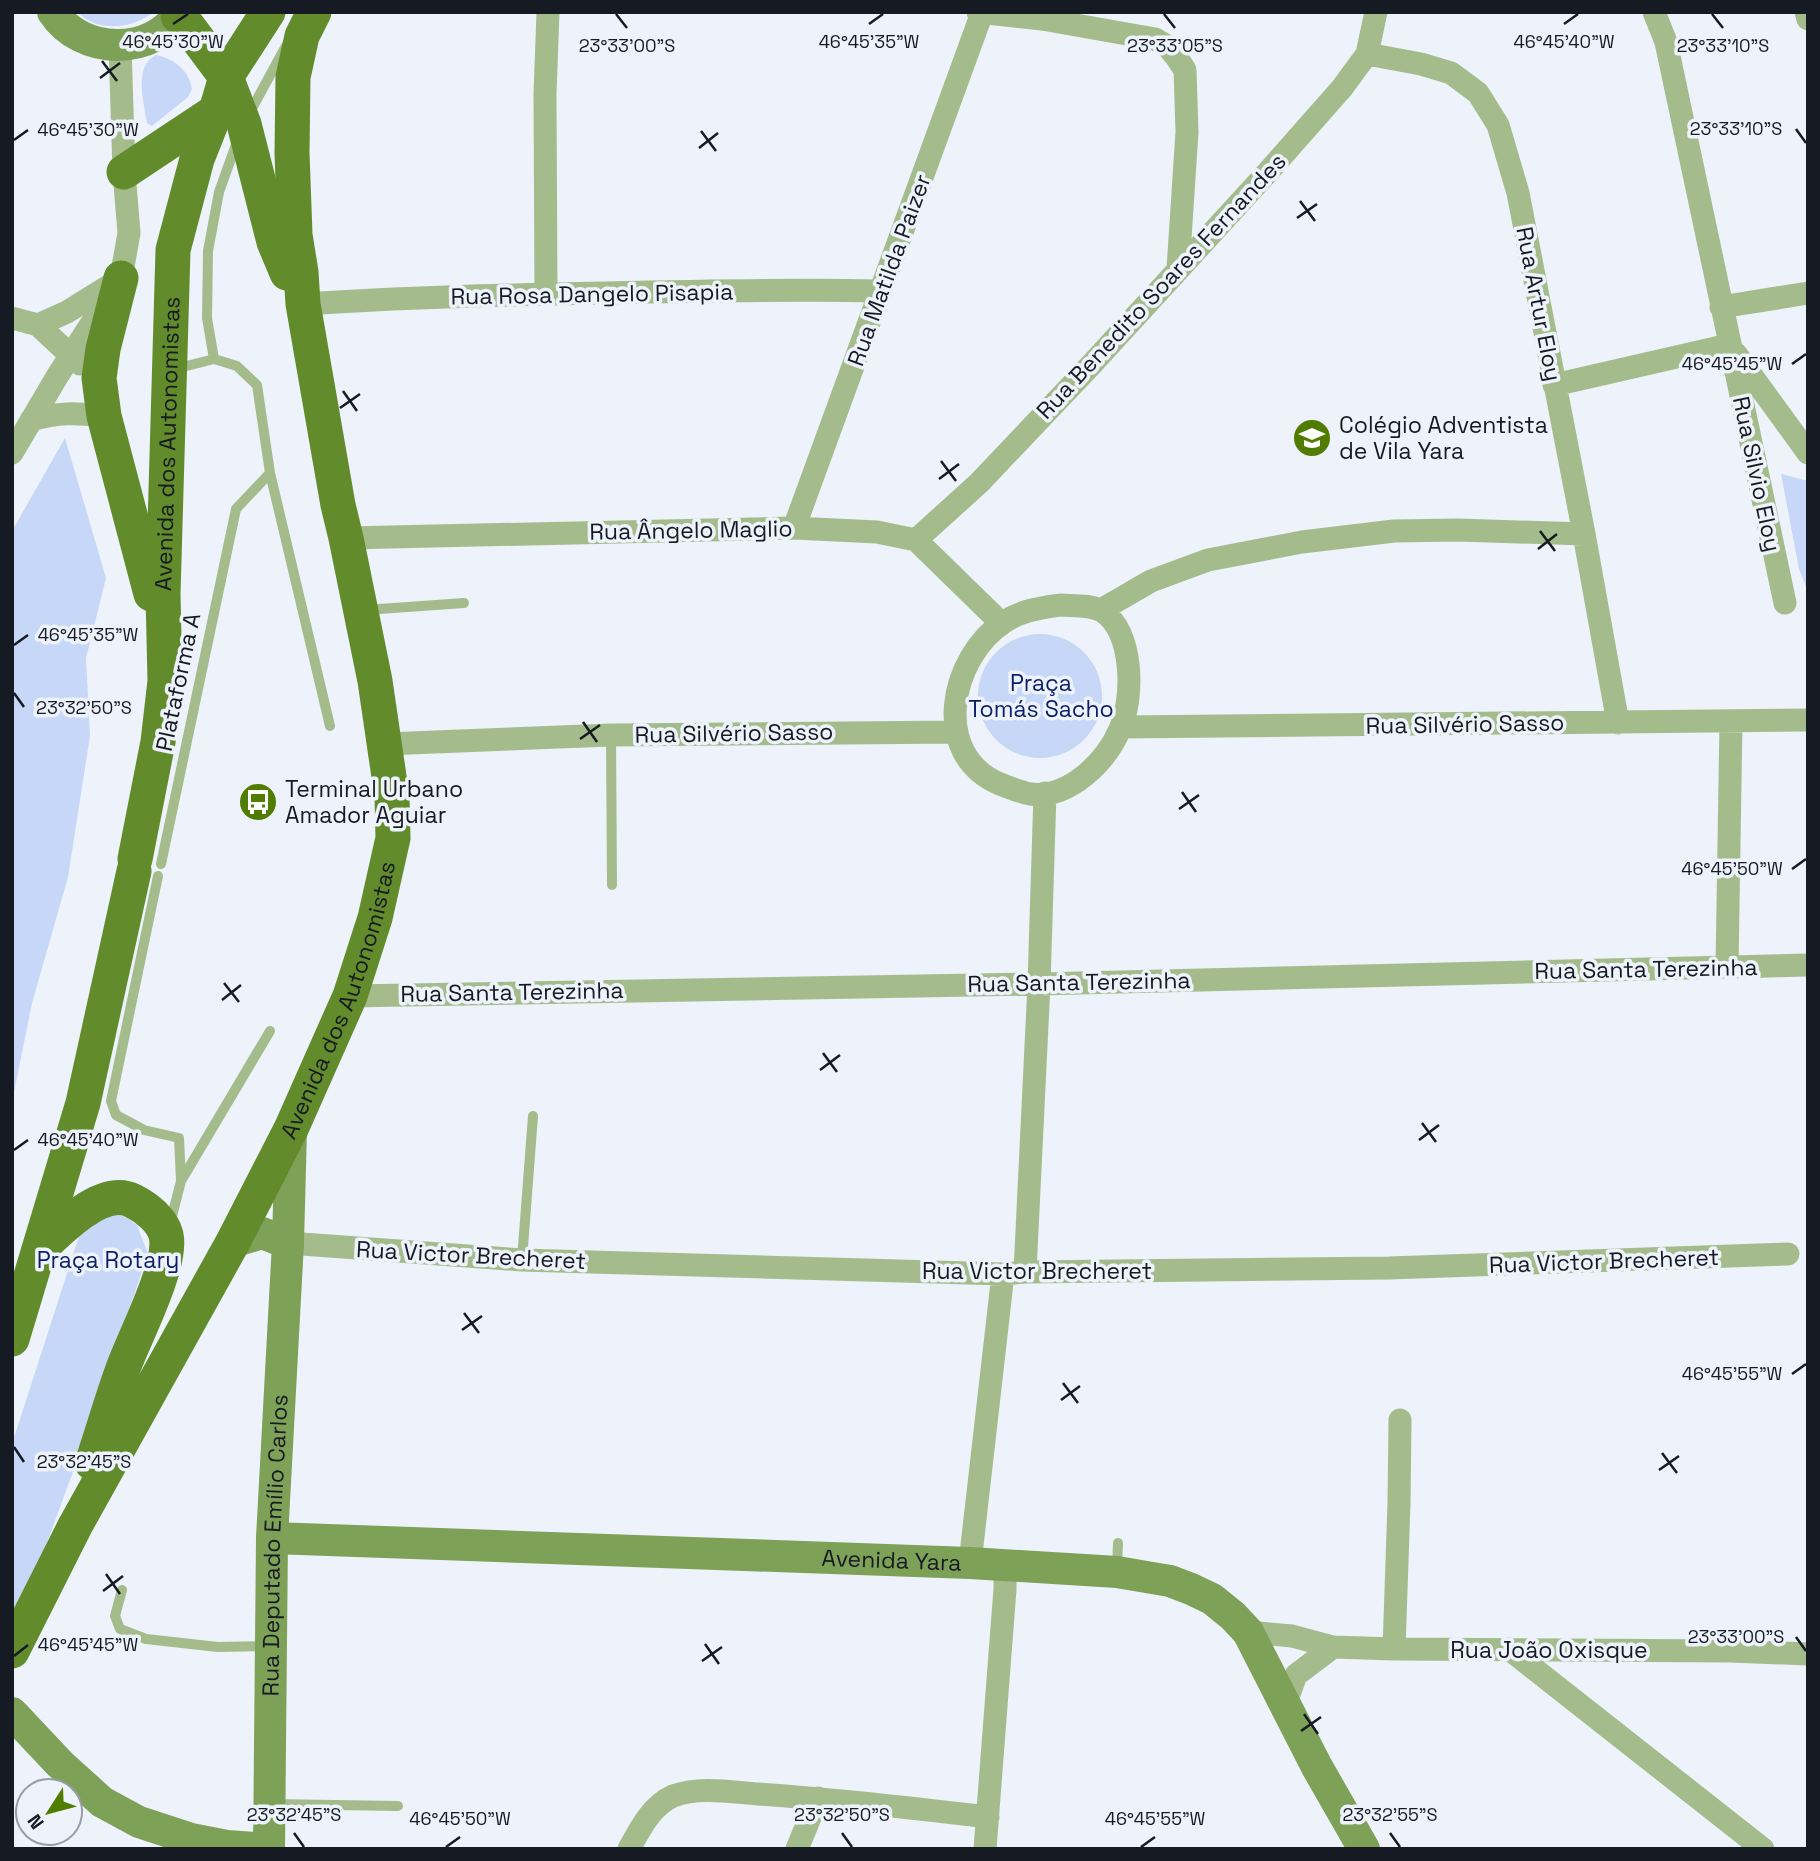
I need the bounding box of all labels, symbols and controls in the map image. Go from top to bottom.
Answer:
text: 46°45'30"W [122,30,224,53]
text: 46°45'35"W [819,30,920,53]
text: 46°45'40"W [1513,30,1615,53]
text: 23°33'00"S [579,34,675,57]
text: 23°33'05"S [1127,34,1223,57]
text: 23°33'10"S [1677,34,1769,57]
text: 23°33'10"S [1690,117,1782,140]
text: 46°45'30"W [37,118,139,141]
street label: Rua Benedito Soares Fernandes [1030,147,1292,425]
street label: Rua Matilda Paizer [840,170,938,370]
street label: Rua Artur Eloy [1509,224,1569,384]
street label: Rua Rosa Dangelo Pisapia [450,277,734,311]
street label: Avenida dos Autonomistas [148,296,187,591]
text: 46°45'45"W [1682,352,1782,375]
street label: Rua Silvio Eloy [1726,394,1788,554]
place label: Colégio Adventista de Vila Yara [1339,410,1548,466]
school or university icon: Colégio Adventista de Vila Yara [1291,417,1333,459]
street label: Rua Ângelo Maglio [589,513,793,547]
street label: Plataforma A [149,610,207,754]
text: 46°45'35"W [38,623,139,646]
park label: Praça Tomás Sacho [968,668,1114,724]
text: 23°32'50"S [36,696,132,719]
street label: Rua Silvério Sasso [1365,707,1565,741]
street label: Rua Silvério Sasso [634,716,834,750]
place label: Terminal Urbano Amador Aguiar [285,774,463,830]
bus stop icon: Terminal Urbano Amador Aguiar [237,781,279,823]
text: 46°45'50"W [1681,857,1783,880]
street label: Avenida dos Autonomistas [273,858,402,1144]
street label: Rua Santa Terezinha [1534,952,1758,986]
street label: Rua Santa Terezinha [967,965,1191,999]
street label: Rua Santa Terezinha [400,975,624,1009]
text: 46°45'40"W [37,1128,139,1151]
street label: Rua Victor Brecheret [355,1234,587,1276]
street label: Rua Victor Brecheret [1488,1242,1720,1280]
park label: Praça Rotary [37,1245,179,1275]
street label: Rua Victor Brecheret [922,1256,1152,1286]
text: 46°45'55"W [1682,1362,1783,1385]
street label: Rua Deputado Emílio Carlos [255,1393,295,1697]
text: 23°32'45"S [37,1450,131,1473]
street label: Avenida Yara [821,1543,962,1578]
text: 23°33'00"S [1688,1625,1784,1648]
text: 46°45'45"W [38,1633,138,1656]
street label: Rua João Oxisque [1450,1635,1648,1665]
north arrow [14,1777,84,1847]
text: 23°32'45"S [247,1803,341,1826]
text: 23°32'50"S [794,1803,890,1826]
text: 23°32'55"S [1342,1803,1438,1826]
text: 46°45'50"W [409,1807,511,1830]
text: 46°45'55"W [1105,1807,1206,1830]
text: N [22,1809,50,1834]

